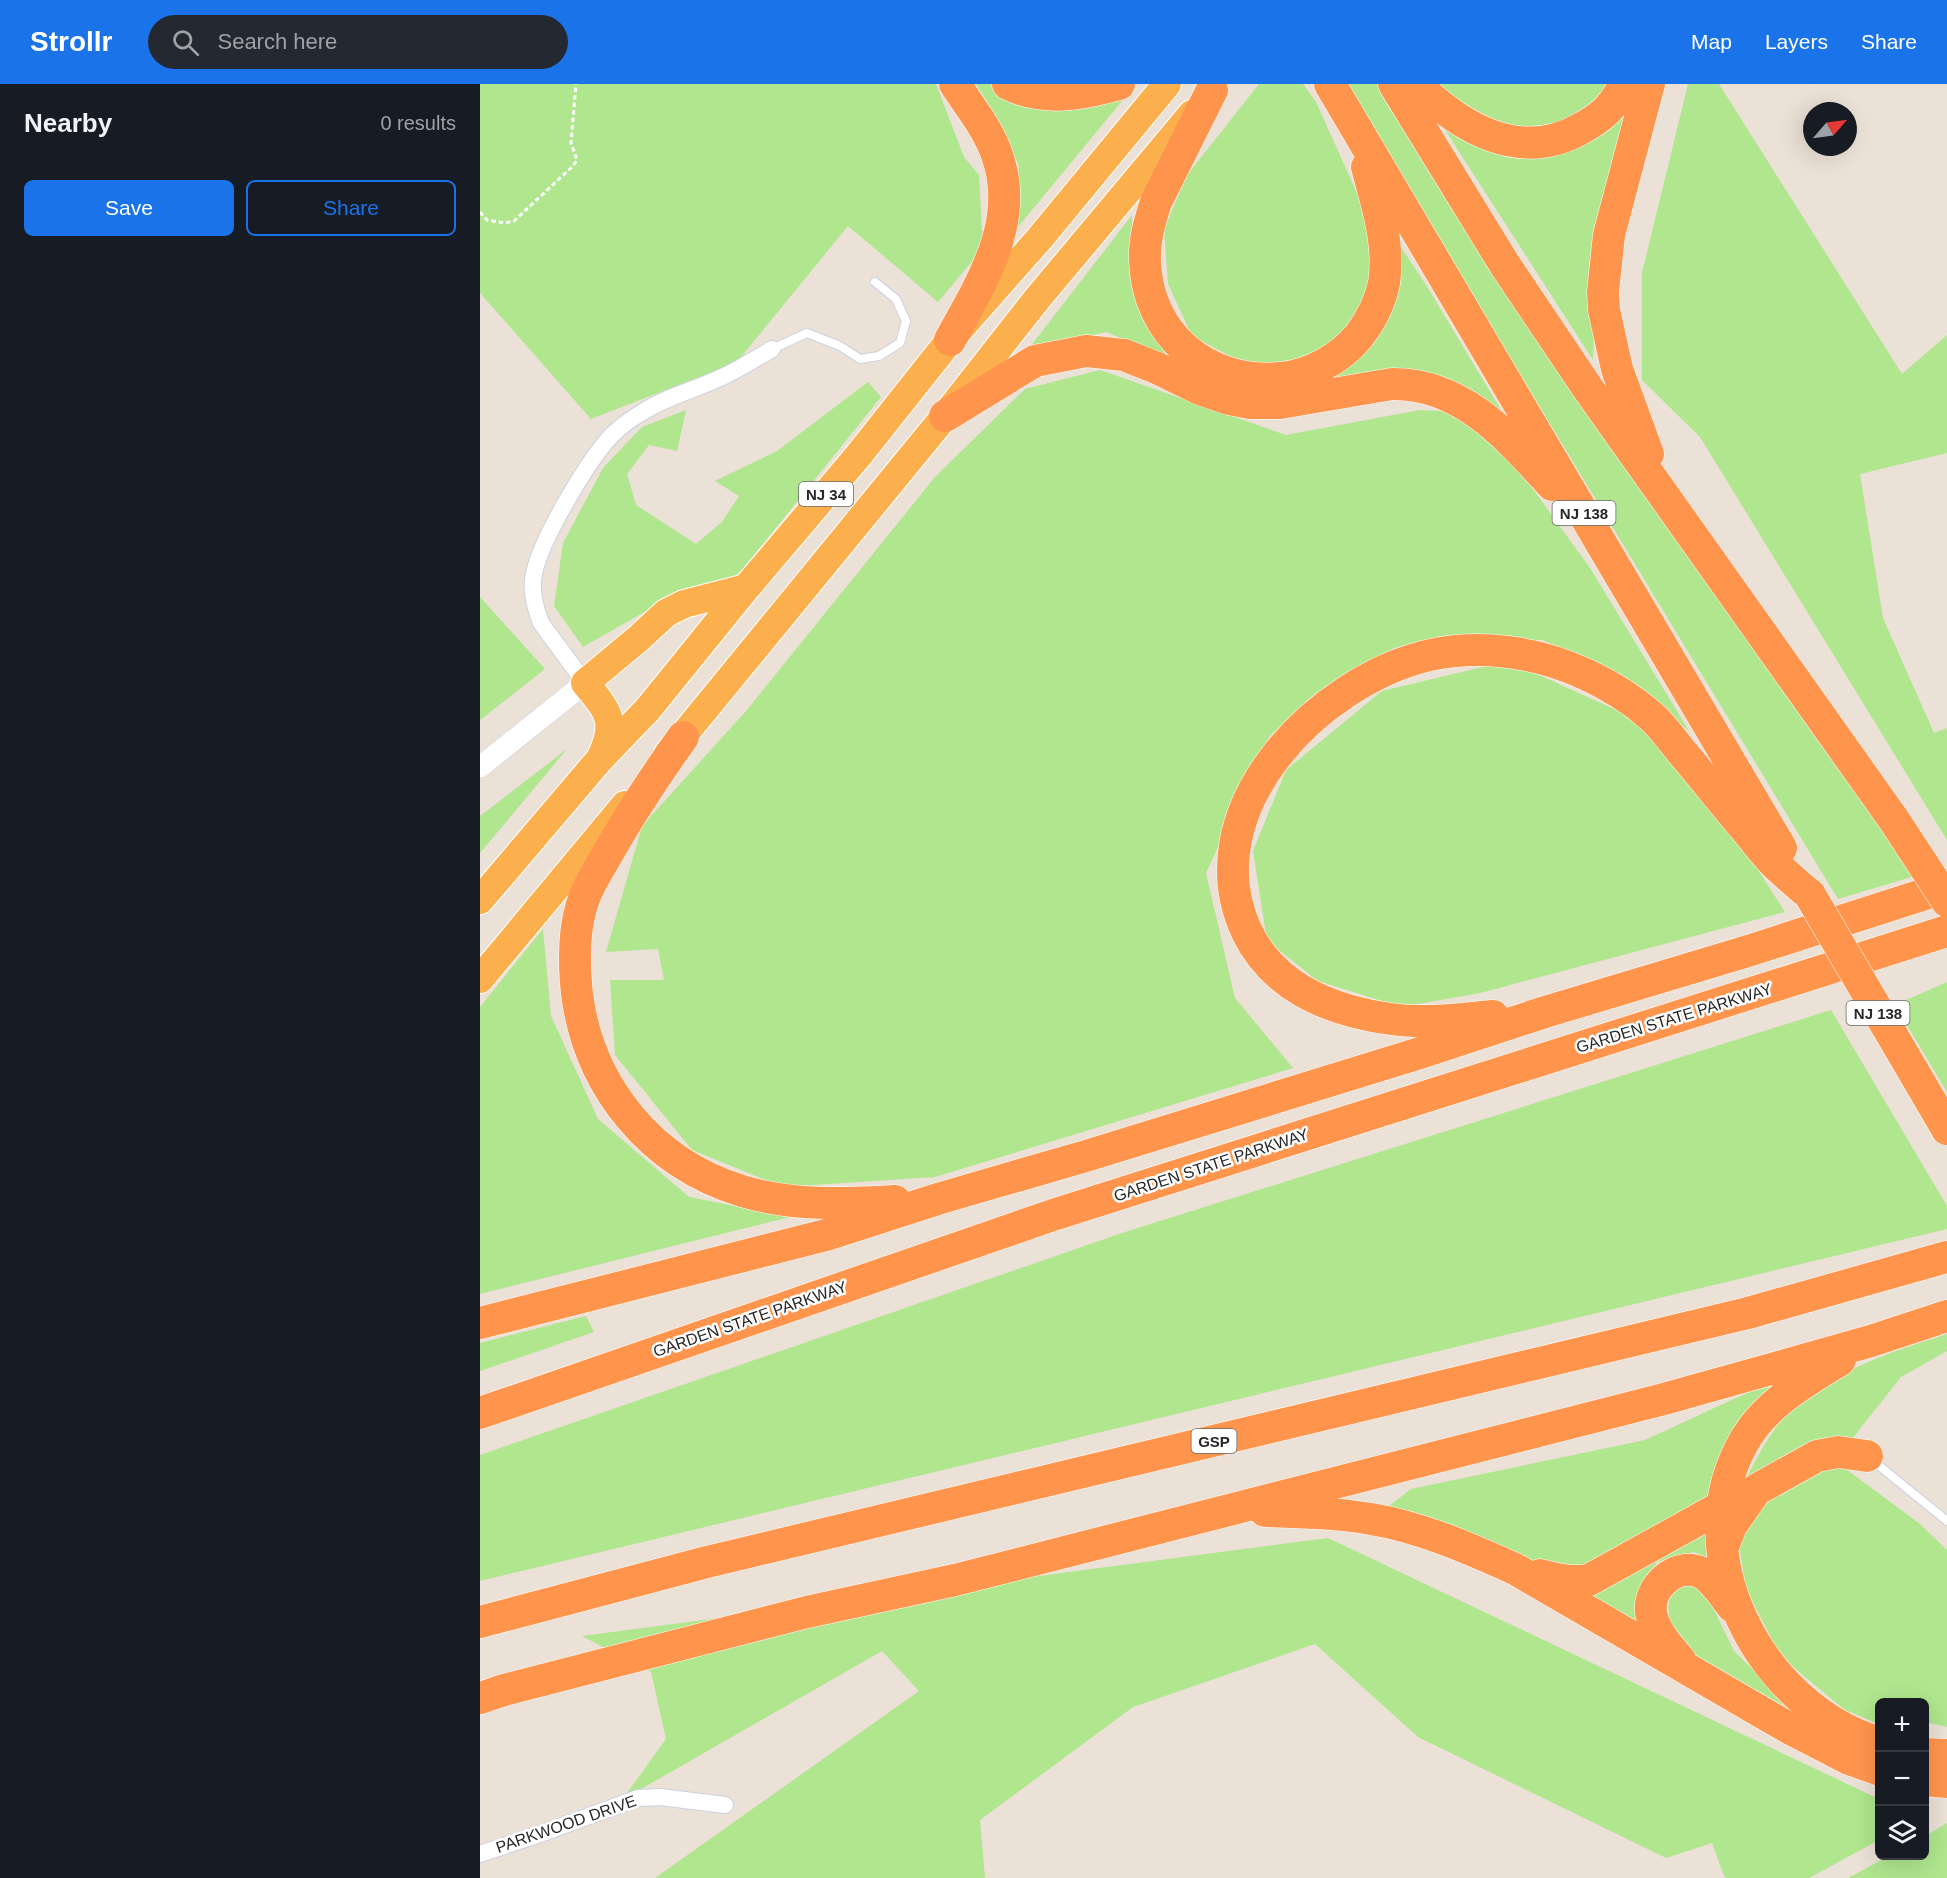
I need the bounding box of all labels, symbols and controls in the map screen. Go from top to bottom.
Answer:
search box [148,15,568,69]
text: Strollr [30,26,112,57]
icon: search [169,26,202,59]
text: Search here [217,29,337,54]
text: Map [1691,30,1732,53]
text: Layers [1765,30,1828,53]
text: Share [1861,30,1917,53]
north arrow [1803,102,1857,156]
text: Nearby [24,108,112,138]
text: 0 results [380,112,456,134]
button: Save [24,180,234,236]
button: Share [246,180,456,236]
road number: NJ 34 [799,482,853,506]
road number: NJ 138 [1552,501,1616,525]
street label: GARDEN STATE PARKWAY [1574,980,1774,1056]
road number: NJ 138 [1846,1001,1910,1025]
street label: GARDEN STATE PARKWAY [1112,1125,1311,1205]
street label: GARDEN STATE PARKWAY [651,1278,849,1360]
road number: GSP [1192,1429,1236,1453]
map controls [1875,1698,1929,1860]
button: + [1875,1698,1929,1752]
button: − [1875,1752,1929,1806]
street label: PARKWOOD DRIVE [494,1792,638,1856]
button: layers [1875,1806,1929,1860]

